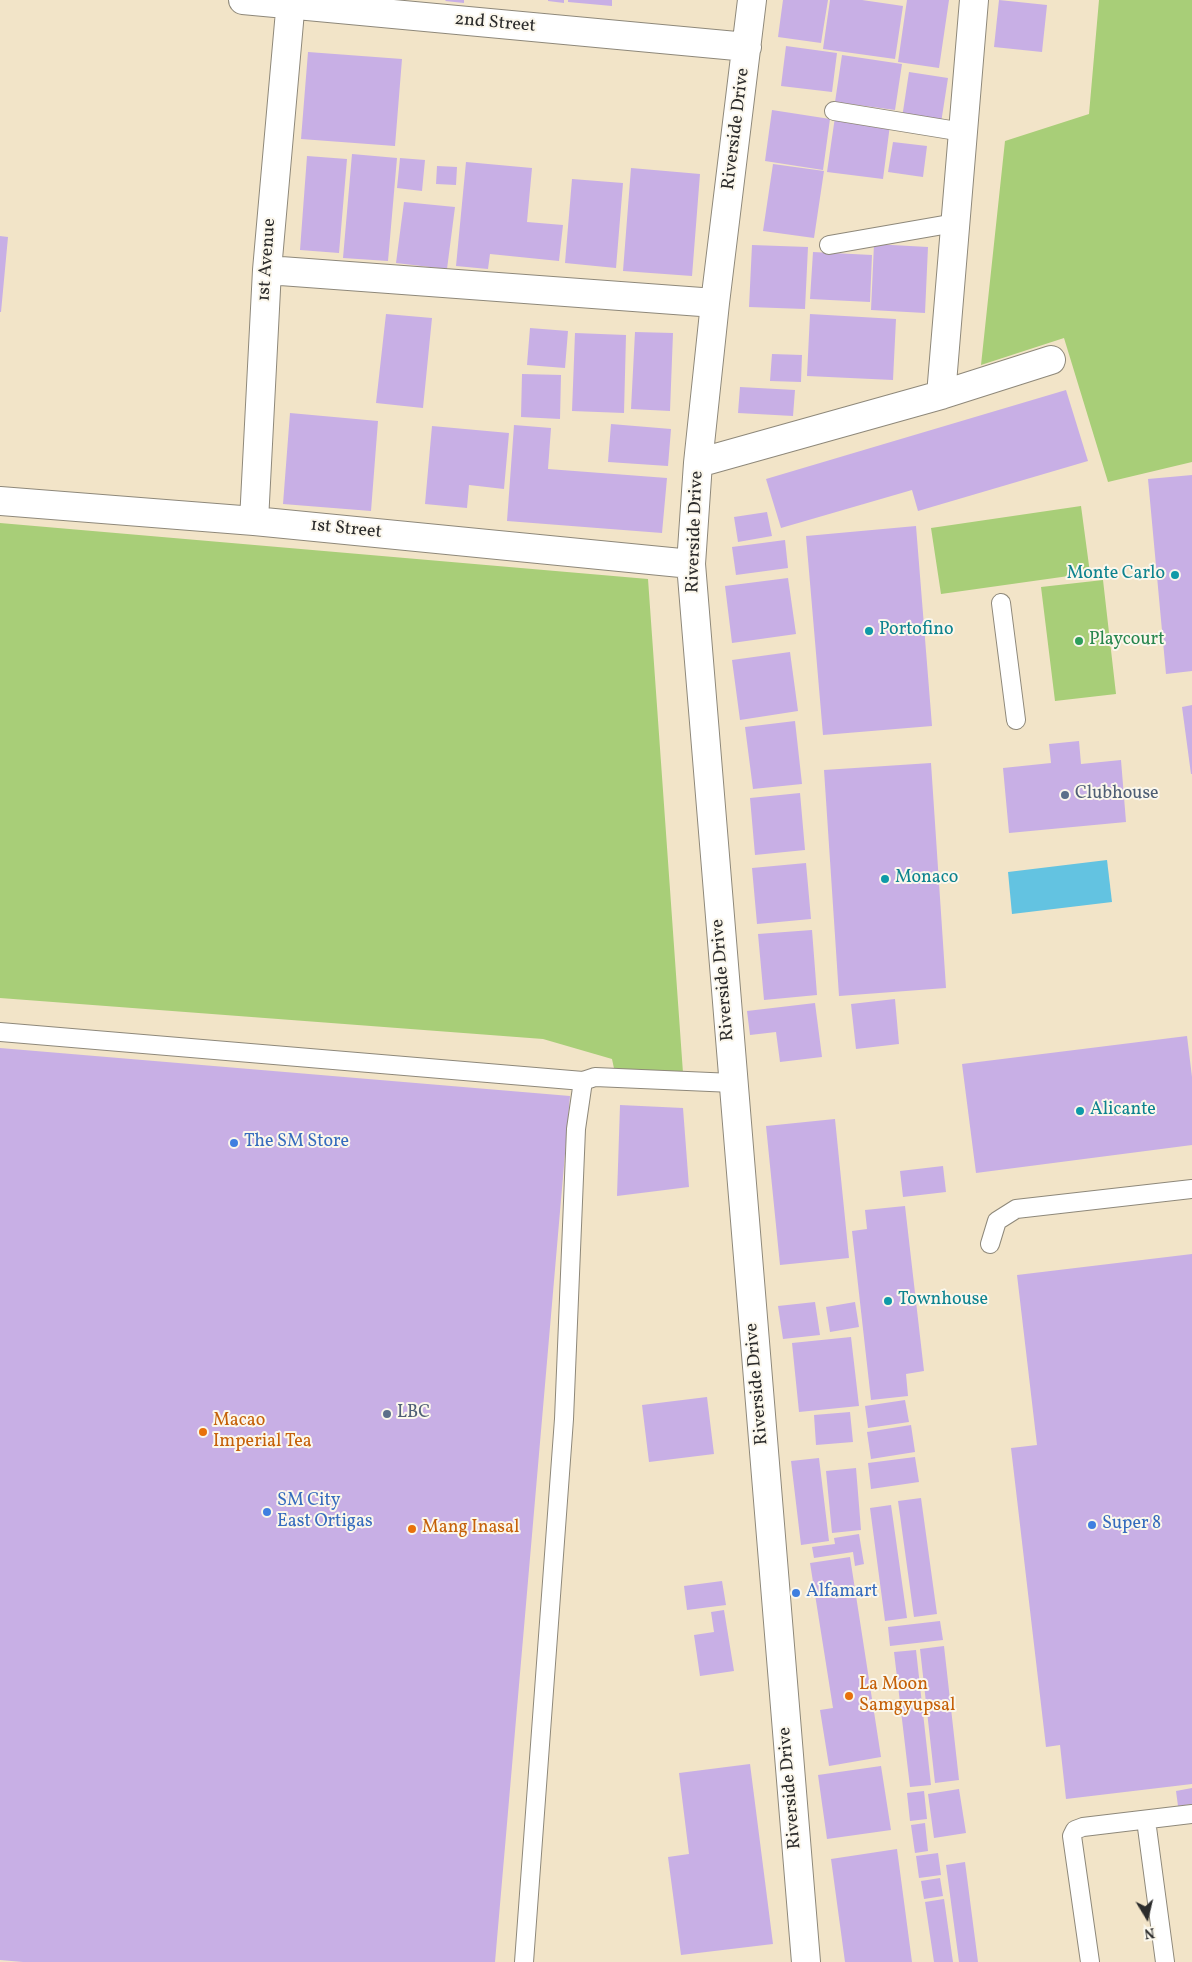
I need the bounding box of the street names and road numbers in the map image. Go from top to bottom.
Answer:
street label: 2nd Street [454,10,536,38]
street label: Riverside Drive [719,67,755,191]
street label: 1st Avenue [254,218,282,302]
street label: Riverside Drive [683,470,709,594]
street label: 1st Street [309,516,383,544]
street label: Riverside Drive [708,918,740,1042]
street label: Riverside Drive [742,1322,774,1446]
street label: Riverside Drive [775,1726,807,1850]

